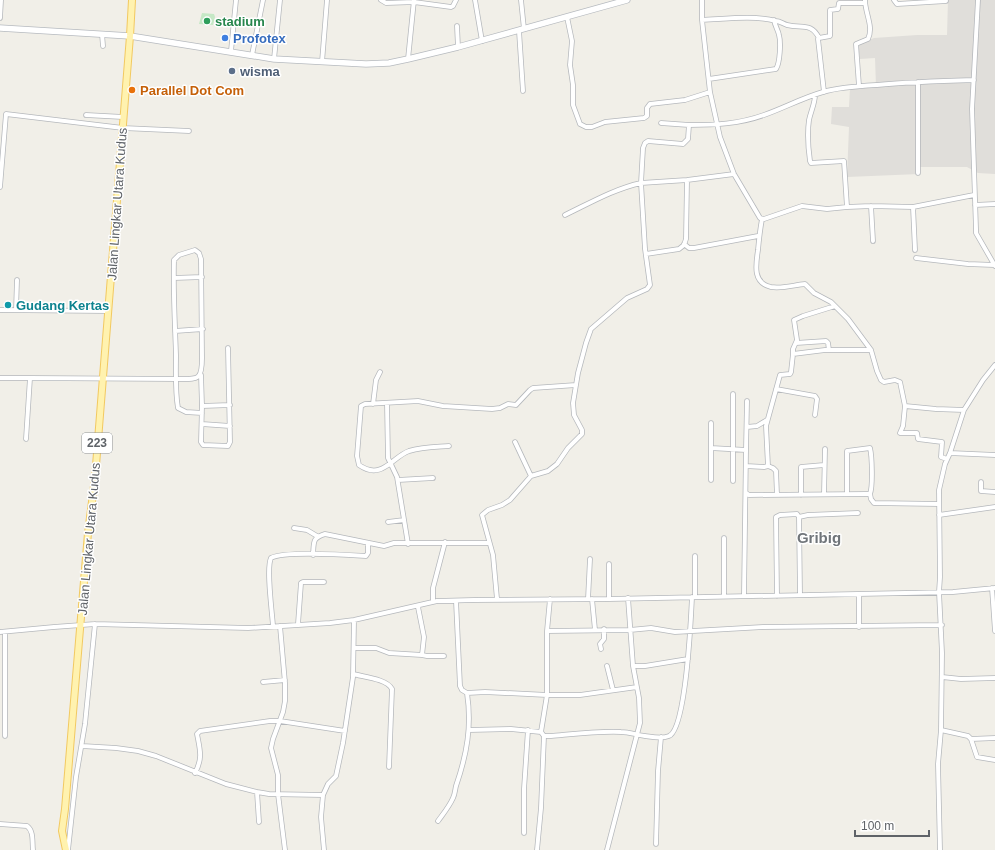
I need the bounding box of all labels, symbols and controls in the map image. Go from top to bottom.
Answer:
place label: stadium [215,14,265,29]
marker: stadium [202,16,212,26]
place label: Profotex [233,31,287,46]
marker: Profotex [220,33,230,43]
place label: wisma [239,64,281,79]
marker: wisma [227,66,237,76]
place label: Parallel Dot Com [140,83,244,98]
marker: Parallel Dot Com [127,85,137,95]
street label: Jalan Lingkar Utara Kudus [104,127,130,281]
place label: Gudang Kertas [16,298,109,313]
marker: Gudang Kertas [3,300,13,310]
road number: 223 [82,433,112,453]
street label: Jalan Lingkar Utara Kudus [75,462,103,616]
district label: Gribig [797,529,841,546]
scale bar [855,812,929,838]
text: 100 m [861,819,894,833]

